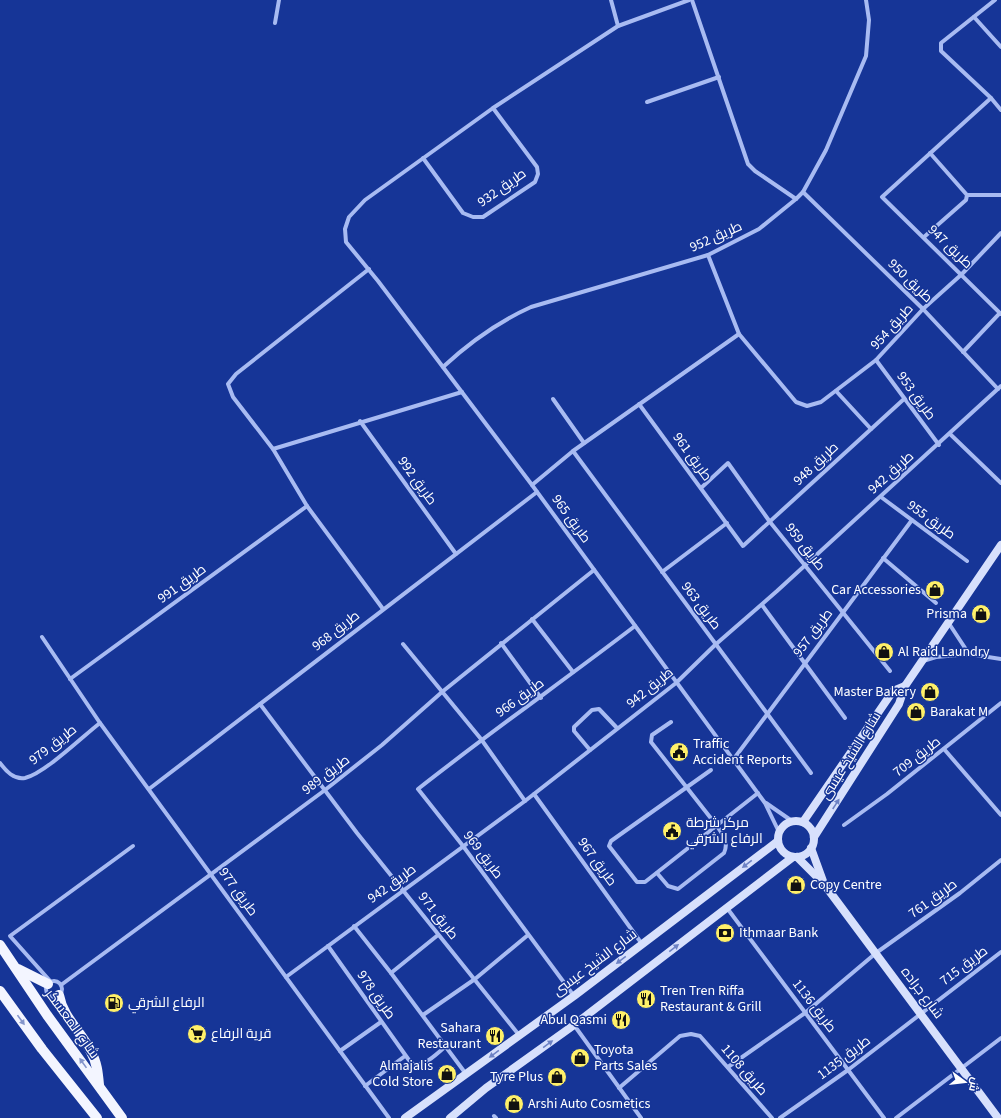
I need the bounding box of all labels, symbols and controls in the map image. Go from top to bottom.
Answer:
street label: طريق 932 [473,164,531,212]
street label: طريق 952 [687,217,745,257]
street label: طريق 947 [923,220,977,274]
street label: طريق 950 [883,254,937,308]
street label: طريق 954 [866,300,918,354]
street label: طريق 953 [892,368,940,424]
street label: طريق 961 [668,429,716,485]
street label: طريق 948 [789,438,843,490]
street label: طريق 942 [864,447,918,499]
street label: طريق 992 [393,453,441,509]
street label: طريق 965 [547,491,595,547]
street label: طريق 955 [903,496,959,544]
street label: طريق 959 [780,519,830,575]
street label: طريق 991 [154,560,210,608]
street label: طريق 963 [676,578,726,634]
shop icon: Car Accessories [924,579,946,601]
place label: Car Accessories [831,580,921,600]
shop icon: Prisma [970,603,992,625]
place label: Prisma [926,604,967,624]
street label: طريق 957 [788,605,838,661]
street label: طريق 968 [308,606,364,656]
shop icon: Al Raid Laundry [873,641,895,663]
place label: Al Raid Laundry [898,642,990,662]
street label: طريق 942 [622,663,678,713]
street label: طريق 966 [492,674,548,722]
shop icon: Master Bakery [919,681,941,703]
place label: Master Bakery [833,682,916,702]
shop icon: Barakat M [905,701,927,723]
place label: Barakat M [930,702,988,722]
street label: شارع الشيخ عيسى [816,708,886,804]
street label: طريق 979 [25,720,81,770]
street label: طريق 709 [889,732,945,782]
place label: Traffic Accident Reports [693,734,792,770]
public building icon: Traffic Accident Reports [668,741,690,763]
street label: طريق 989 [298,750,354,800]
one-way arrow [832,799,839,810]
place label: مركز شرطة الرفاع الشرقي [686,813,763,850]
public building icon: مركز شرطة الرفاع الشرقي [661,820,683,842]
street label: طريق 969 [458,827,508,883]
street label: طريق 967 [573,834,621,890]
street label: طريق 942 [364,860,420,908]
one-way arrow [741,860,752,868]
street label: طريق 977 [214,864,262,920]
shop icon: Copy Centre [785,874,807,896]
place label: Copy Centre [810,875,882,895]
street label: طريق 761 [905,875,961,923]
street label: طريق 971 [413,888,463,944]
bank icon: Ithmaar Bank [714,922,736,944]
place label: Ithmaar Bank [739,923,818,943]
street label: شارع الشيخ عيسى [549,925,641,1001]
street label: طريق 715 [936,941,992,991]
one-way arrow [669,944,679,952]
one-way arrow [616,956,626,964]
street label: شارع جراده [896,963,948,1023]
street label: طريق 978 [352,966,400,1024]
street label: طريق 1136 [787,975,841,1037]
place label: Tren Tren Riffa Restaurant & Grill [660,981,762,1017]
street label: شارع المعسكر [39,984,104,1063]
restaurant icon: Tren Tren Riffa Restaurant & Grill [635,988,657,1010]
fuel station icon: الرفاع الشرقي [103,992,125,1014]
place label: الرفاع الشرقي [128,993,205,1014]
restaurant icon: Abul Qasmi [610,1009,632,1031]
place label: Abul Qasmi [540,1010,607,1030]
one-way arrow [17,1014,25,1025]
place label: Sahara Restaurant [418,1018,481,1054]
supermarket icon: قرية الرفاع [186,1023,208,1045]
place label: قرية الرفاع [211,1024,272,1044]
restaurant icon: Sahara Restaurant [484,1025,506,1047]
street label: طريق 1135 [813,1031,875,1085]
one-way arrow [543,1040,553,1048]
place label: Toyota Parts Sales [594,1040,658,1076]
street label: طريق 1108 [716,1040,772,1100]
shop icon: Toyota Parts Sales [569,1047,591,1069]
one-way arrow [489,1050,499,1058]
place label: Almajalis Cold Store [372,1056,433,1092]
one-way arrow [79,1058,87,1068]
north arrow [945,1062,985,1102]
shop icon: Almajalis Cold Store [436,1063,458,1085]
shop icon: Tyre Plus [546,1066,568,1088]
place label: Tyre Plus [490,1067,543,1087]
text: ش [965,1076,983,1093]
shop icon: Arshi Auto Cosmetics [503,1093,525,1115]
place label: Arshi Auto Cosmetics [528,1094,651,1114]

